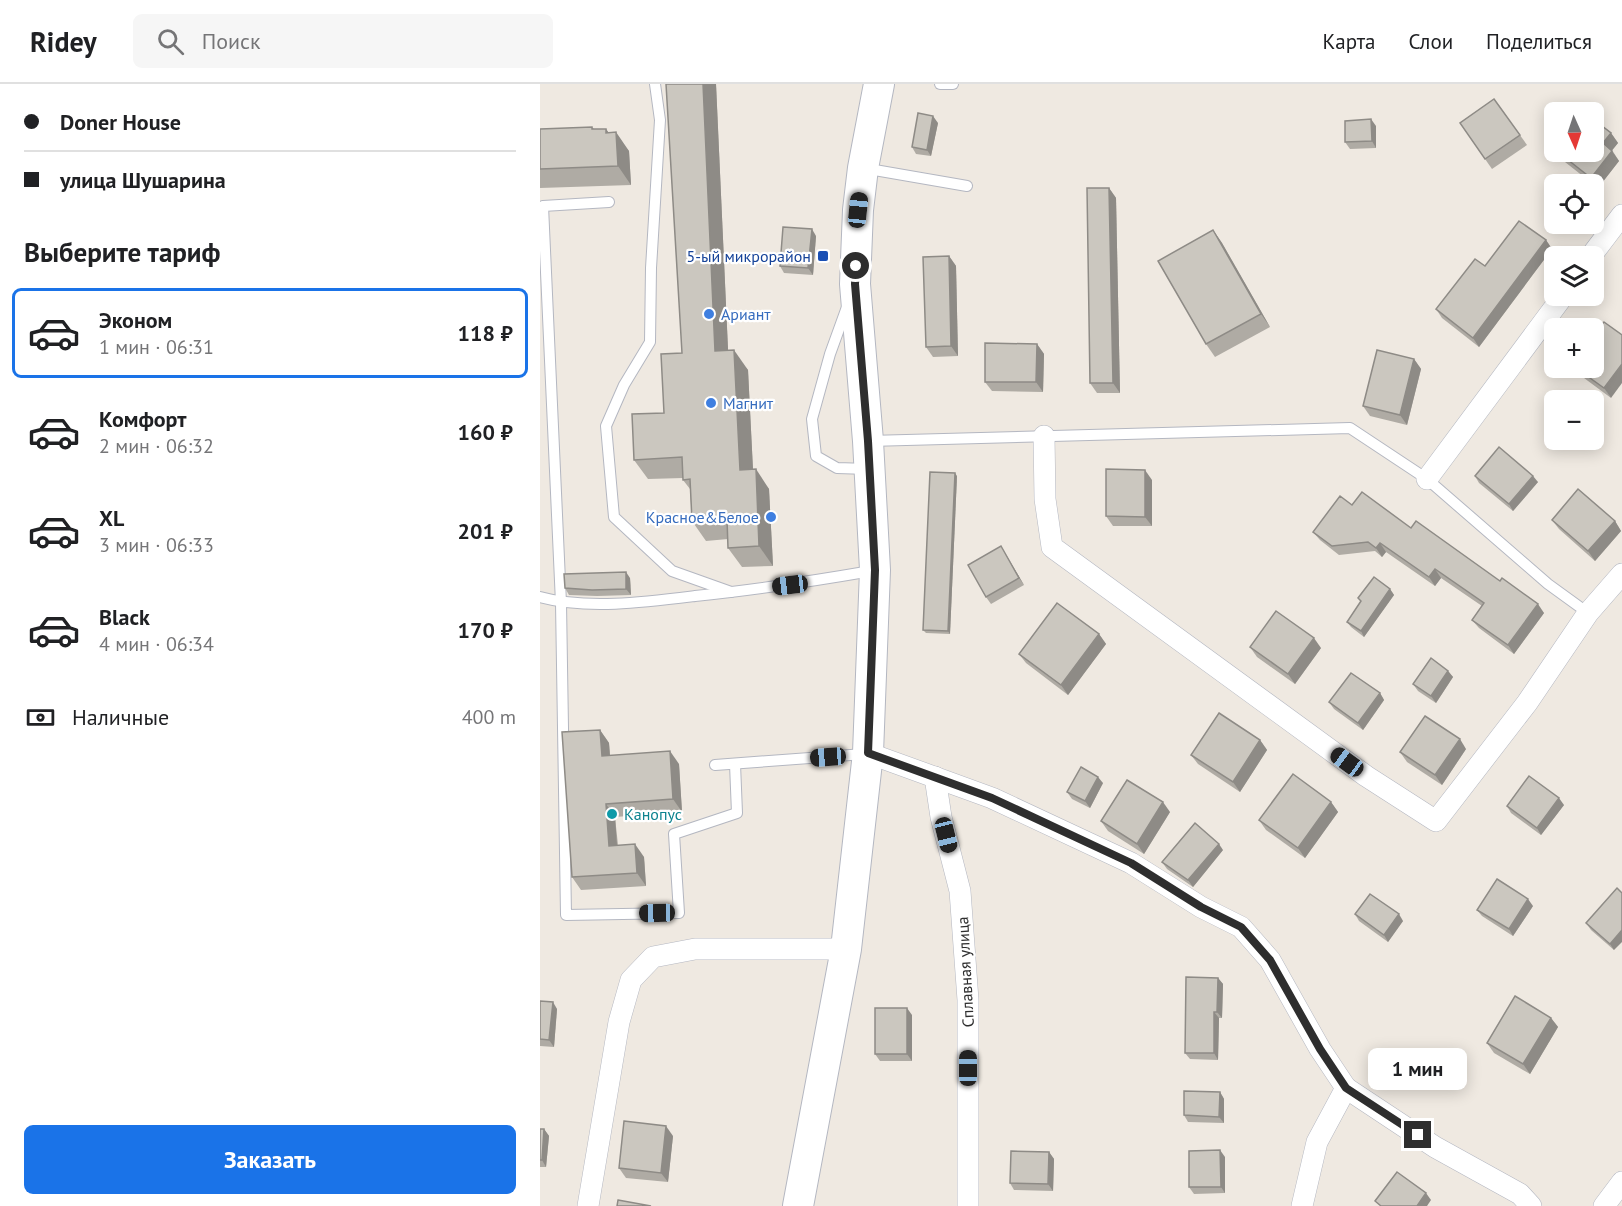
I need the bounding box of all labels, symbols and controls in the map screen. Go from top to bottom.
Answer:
search box [133,14,553,68]
text: Ridey [30,23,97,60]
icon: search [154,25,187,58]
text: Поиск [202,27,260,55]
text: Карта [1322,28,1375,55]
text: Слои [1408,28,1453,55]
text: Поделиться [1486,28,1592,55]
north arrow [1544,102,1604,162]
map controls [1544,102,1604,450]
text: Doner House [60,108,181,136]
text: улица Шушарина [60,166,226,194]
button: locate [1544,174,1604,234]
car [847,191,869,229]
text: Выберите тариф [24,235,220,269]
place label: 5-ый микрорайон [686,246,811,266]
button: layers [1544,246,1604,306]
marker: 5-ый микрорайон [816,249,830,263]
route start [842,252,869,279]
place label: Ариант [721,304,771,324]
icon: car [27,306,81,360]
text: Эконом [99,306,172,334]
marker: Ариант [702,307,716,321]
button: + [1544,318,1604,378]
text: 118 ₽ [458,319,513,347]
text: 1 мин · 06:31 [99,334,214,360]
button: − [1544,390,1604,450]
place label: Магнит [723,393,774,413]
marker: Магнит [704,396,718,410]
icon: car [27,405,81,459]
text: Комфорт [99,405,187,433]
text: 160 ₽ [458,418,513,446]
text: 2 мин · 06:32 [99,433,214,459]
icon: car [27,504,81,558]
text: XL [99,504,124,532]
place label: Красное&Белое [646,507,759,527]
marker: Красное&Белое [764,510,778,524]
text: 201 ₽ [458,517,513,545]
text: 3 мин · 06:33 [99,532,214,558]
car [771,574,809,596]
icon: car [27,603,81,657]
text: Black [99,603,150,631]
text: 170 ₽ [458,616,513,644]
text: 4 мин · 06:34 [99,631,214,657]
icon: cash [24,701,57,734]
text: Наличные [72,703,169,731]
text: 400 m [462,704,516,730]
car [1327,744,1367,780]
car [809,747,847,767]
place label: Канопус [624,804,682,824]
marker: Канопус [605,807,619,821]
car [933,815,959,855]
car [639,904,675,922]
street label: Сплавная улица [952,916,978,1028]
callout: 1 мин [1368,1048,1468,1090]
car [959,1050,977,1086]
text: 1 мин [1392,1056,1443,1082]
route end [1404,1121,1431,1148]
button: Заказать [24,1125,516,1194]

